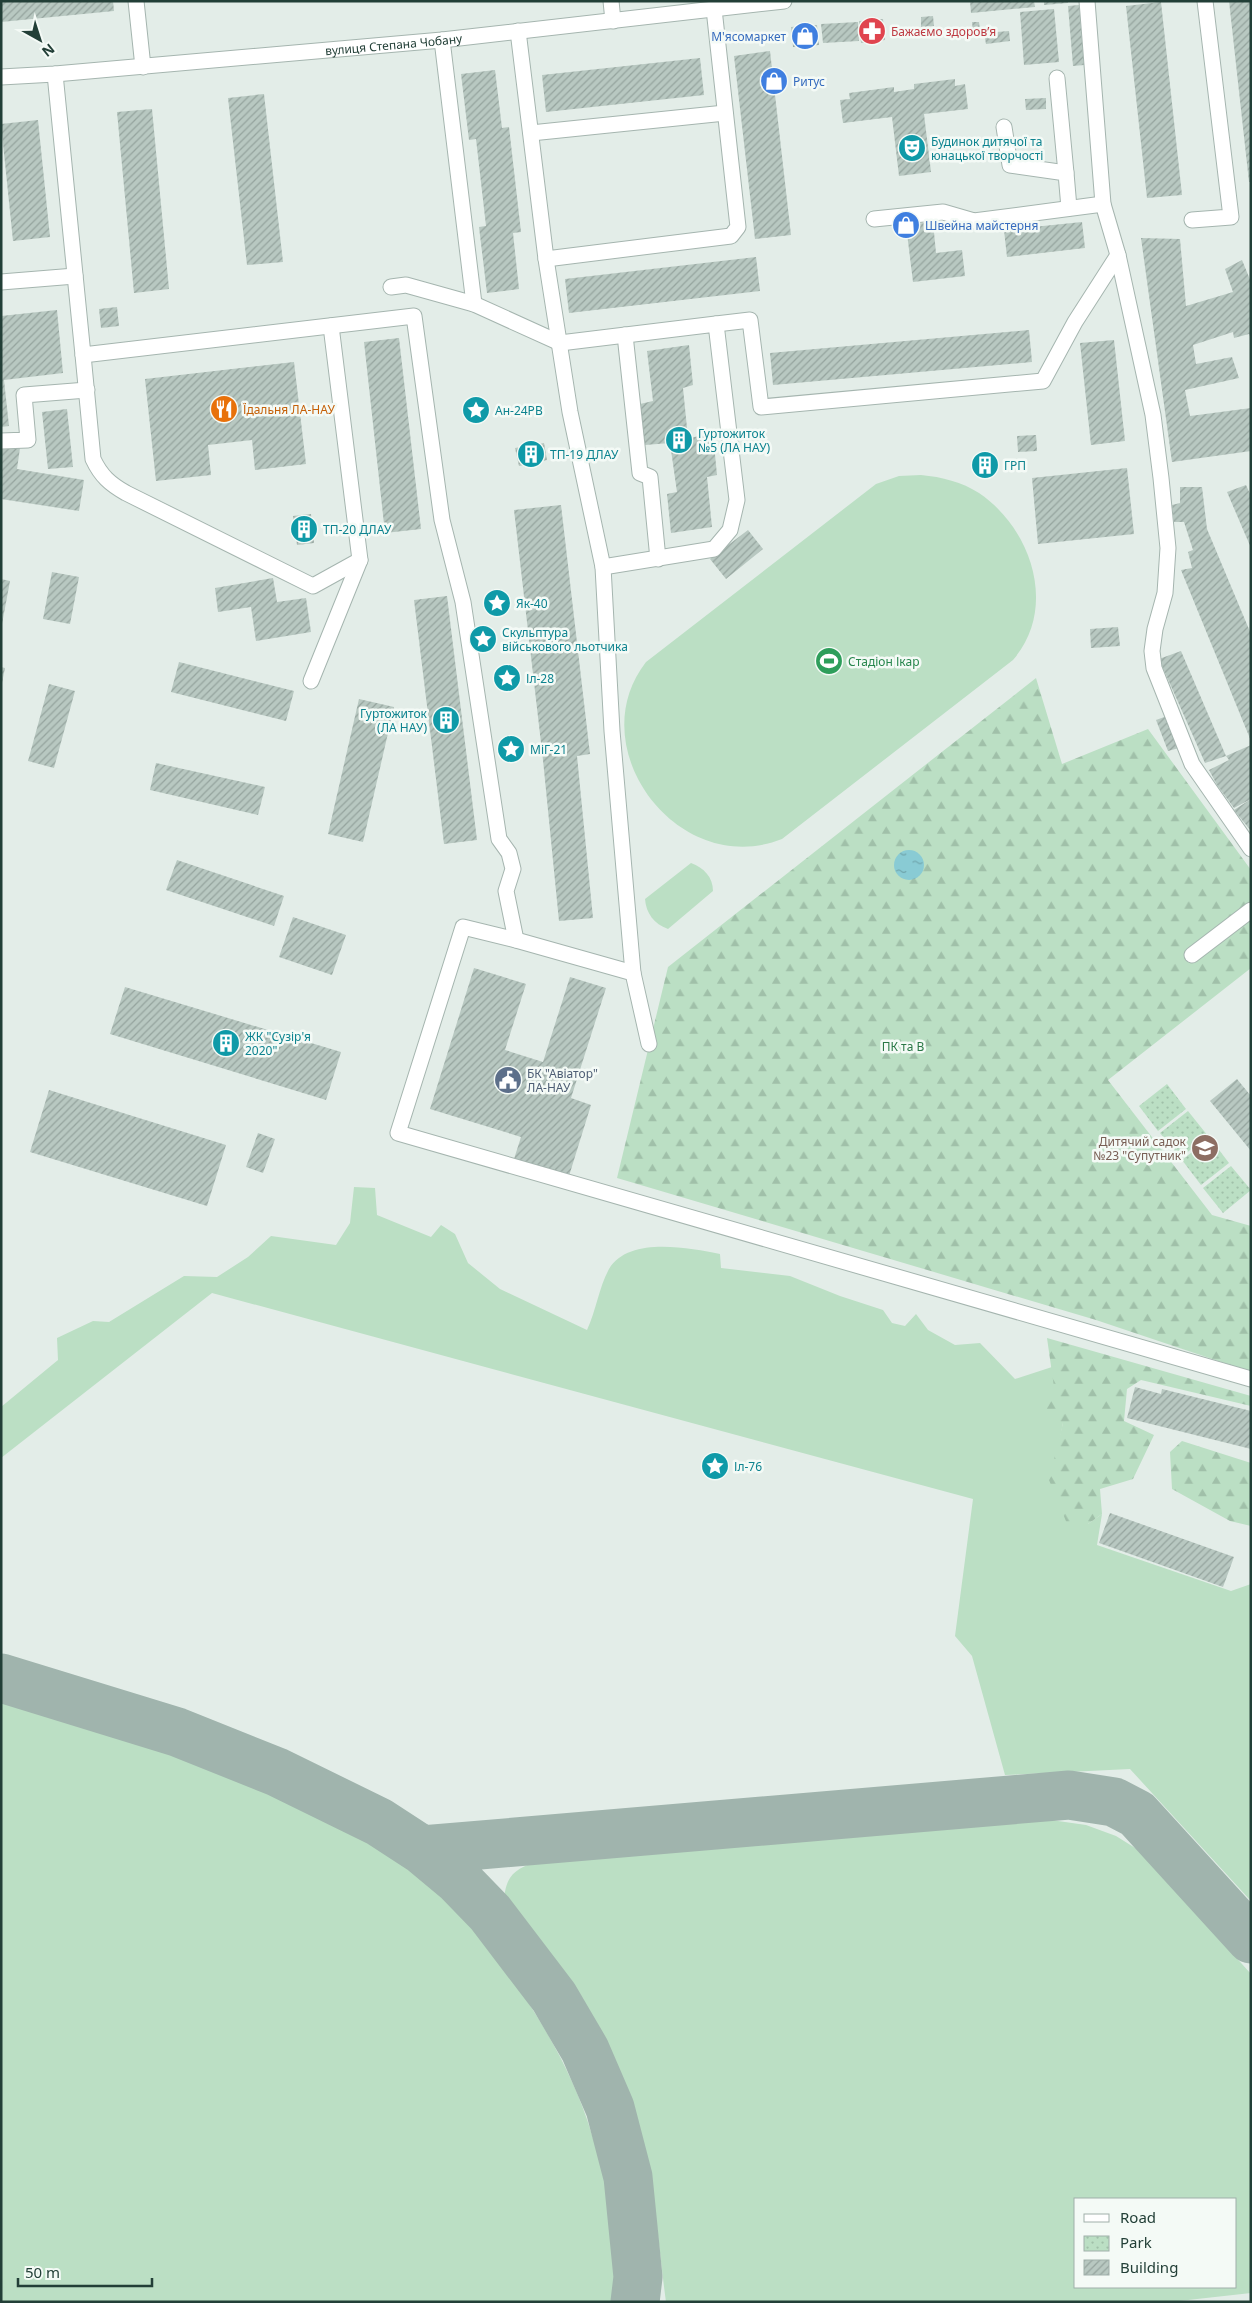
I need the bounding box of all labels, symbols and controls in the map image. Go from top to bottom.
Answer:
north arrow [15,15,65,65]
pharmacy icon: Бажаємо здоров’я [857,16,887,46]
shop icon: М'ясомаркет [790,21,820,51]
place label: Бажаємо здоров’я [891,23,996,40]
place label: М'ясомаркет [711,28,786,45]
street label: вулиця Степана Чобану [324,29,464,59]
text: N [38,40,59,61]
shop icon: Ритус [759,66,789,96]
place label: Ритус [793,73,825,90]
theatre icon: Будинок дитячої та юнацької творчості [897,133,927,163]
place label: Будинок дитячої та юнацької творчості [931,133,1043,164]
shop icon: Швейна майстерня [891,210,921,240]
place label: Швейна майстерня [925,217,1038,234]
restaurant icon: Їдальня ЛА-НАУ [209,394,239,424]
place icon: Ан-24РВ [461,395,491,425]
place label: Їдальня ЛА-НАУ [243,401,335,418]
place label: Ан-24РВ [495,402,543,419]
building icon: Гуртожиток №5 (ЛА НАУ) [664,425,694,455]
place label: Гуртожиток №5 (ЛА НАУ) [698,425,771,456]
building icon: ТП-19 ДЛАУ [516,439,546,469]
place label: ТП-19 ДЛАУ [550,446,619,463]
building icon: ГРП [970,450,1000,480]
place label: ГРП [1004,457,1026,474]
building icon: ТП-20 ДЛАУ [289,514,319,544]
place label: ТП-20 ДЛАУ [323,521,392,538]
place icon: Як-40 [482,588,512,618]
place label: Як-40 [516,595,548,612]
place icon: Скульптура військового льотчика [468,624,498,654]
place label: Скульптура військового льотчика [502,624,628,655]
sports icon: Стадіон Ікар [814,646,844,676]
place label: Стадіон Ікар [848,653,919,670]
place icon: Іл-28 [492,663,522,693]
place label: Іл-28 [526,670,554,687]
place label: Гуртожиток (ЛА НАУ) [360,705,428,736]
building icon: Гуртожиток (ЛА НАУ) [431,705,461,735]
place icon: МіГ-21 [496,734,526,764]
place label: МіГ-21 [530,741,567,758]
building icon: ЖК "Сузір'я 2020" [211,1028,241,1058]
place label: ЖК "Сузір'я 2020" [245,1028,311,1059]
park label: ПК та В [882,1038,924,1055]
public building icon: БК "Авіатор" ЛА-НАУ [493,1065,523,1095]
place label: БК "Авіатор" ЛА-НАУ [527,1065,598,1096]
place label: Дитячий садок №23 "Супутник" [1093,1133,1187,1164]
school or university icon: Дитячий садок №23 "Супутник" [1190,1133,1220,1163]
place icon: Іл-76 [700,1451,730,1481]
place label: Іл-76 [734,1458,762,1475]
legend [1074,2198,1237,2288]
text: Road [1120,2207,1156,2227]
text: Park [1120,2232,1152,2252]
scale bar [18,2256,151,2288]
text: Building [1120,2257,1178,2277]
text: 50 m [25,2262,60,2282]

